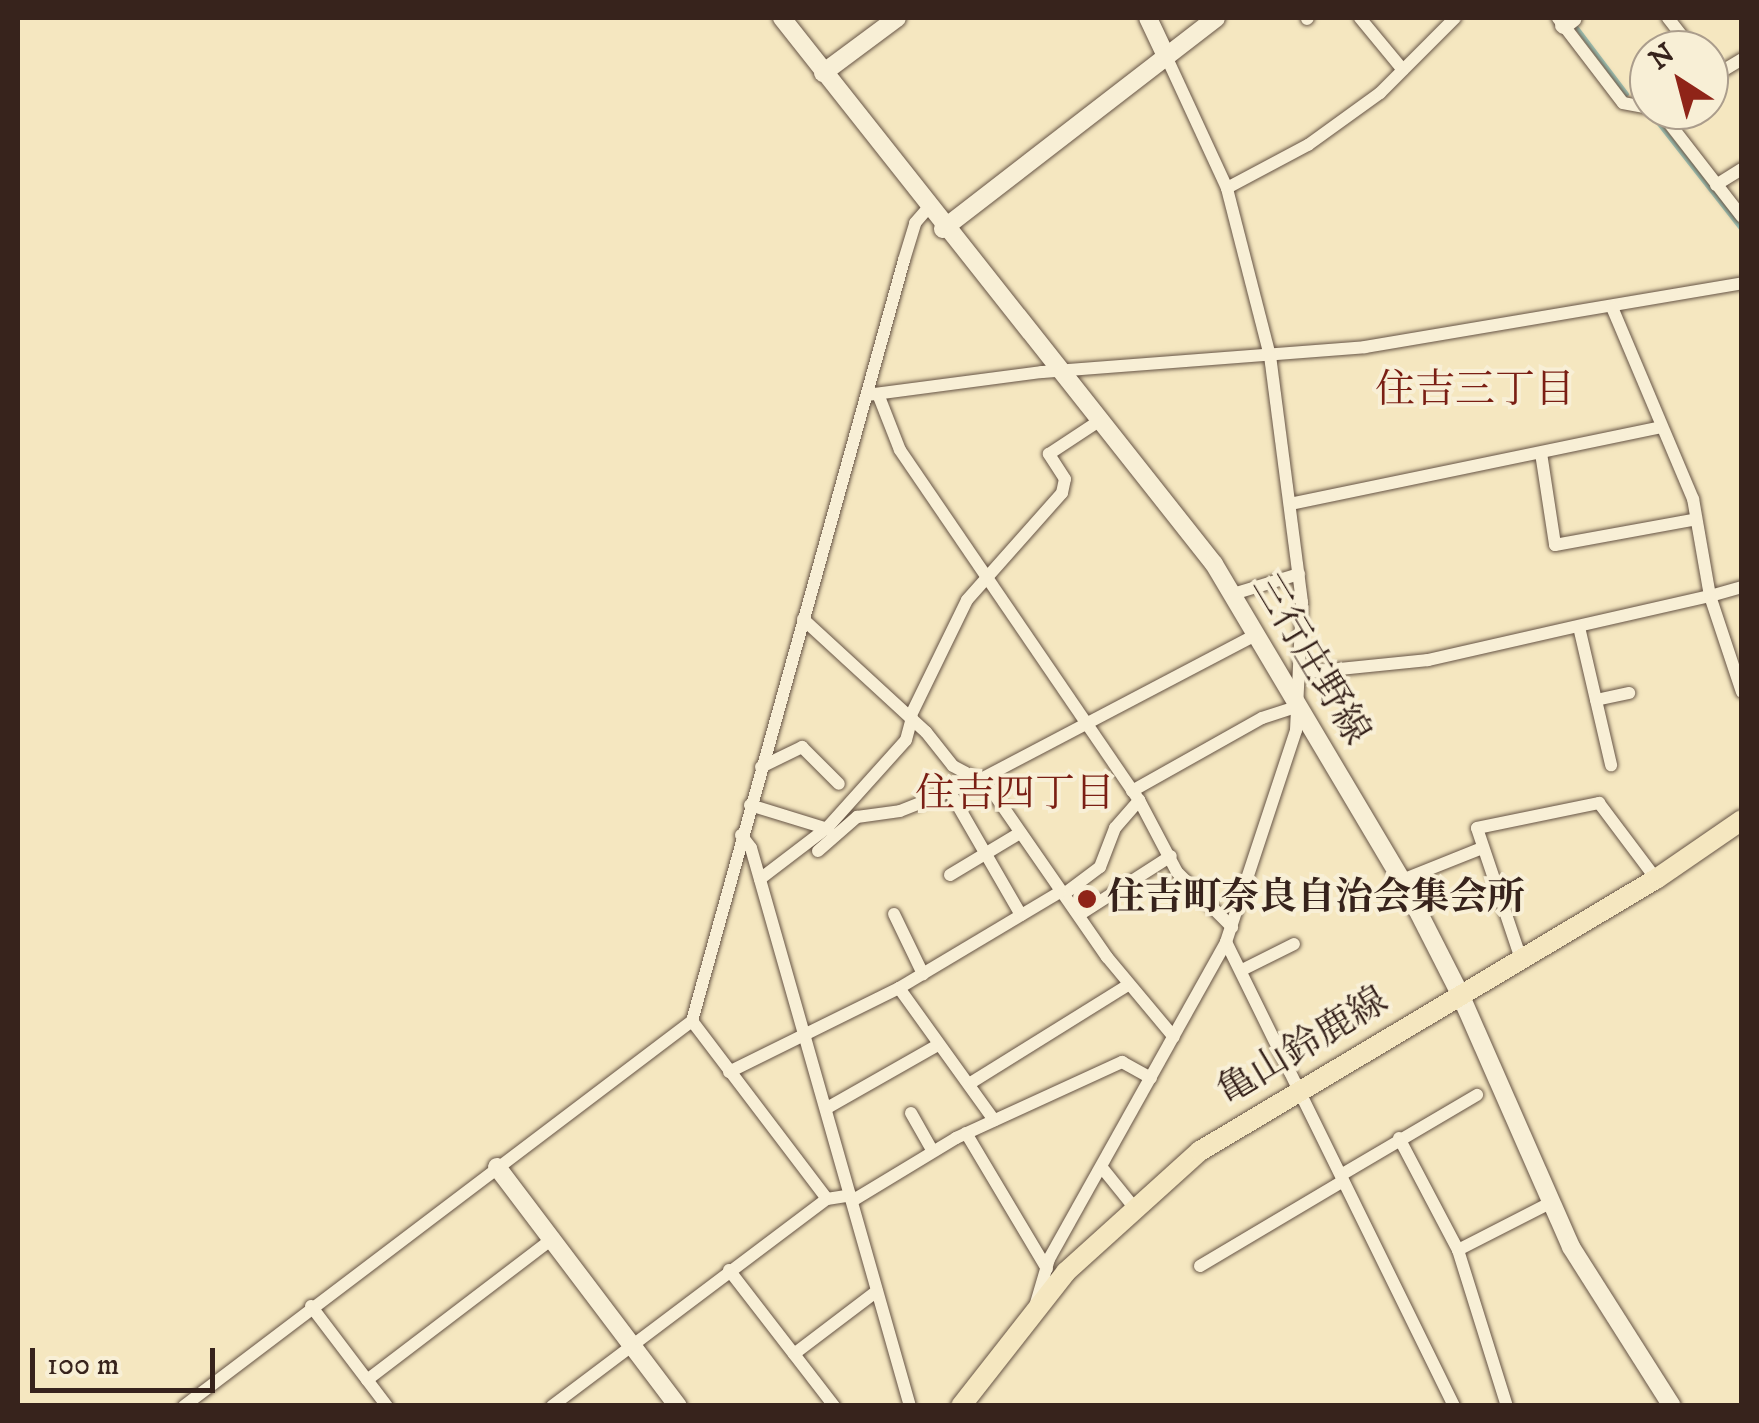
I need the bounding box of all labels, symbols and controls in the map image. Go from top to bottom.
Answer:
north arrow [1629,30,1729,130]
text: N [1643,36,1682,78]
district label: 住吉三丁目 [1375,367,1575,415]
street label: 三行庄野線 [1242,567,1378,753]
district label: 住吉四丁目 [915,771,1115,819]
place label: 住吉町奈良自治会集会所 [1107,876,1525,922]
marker: 住吉町奈良自治会集会所 [1076,888,1098,910]
street label: 亀山鈴鹿線 [1210,979,1396,1115]
scale bar [35,1328,220,1390]
text: 100 m [47,1347,119,1384]

